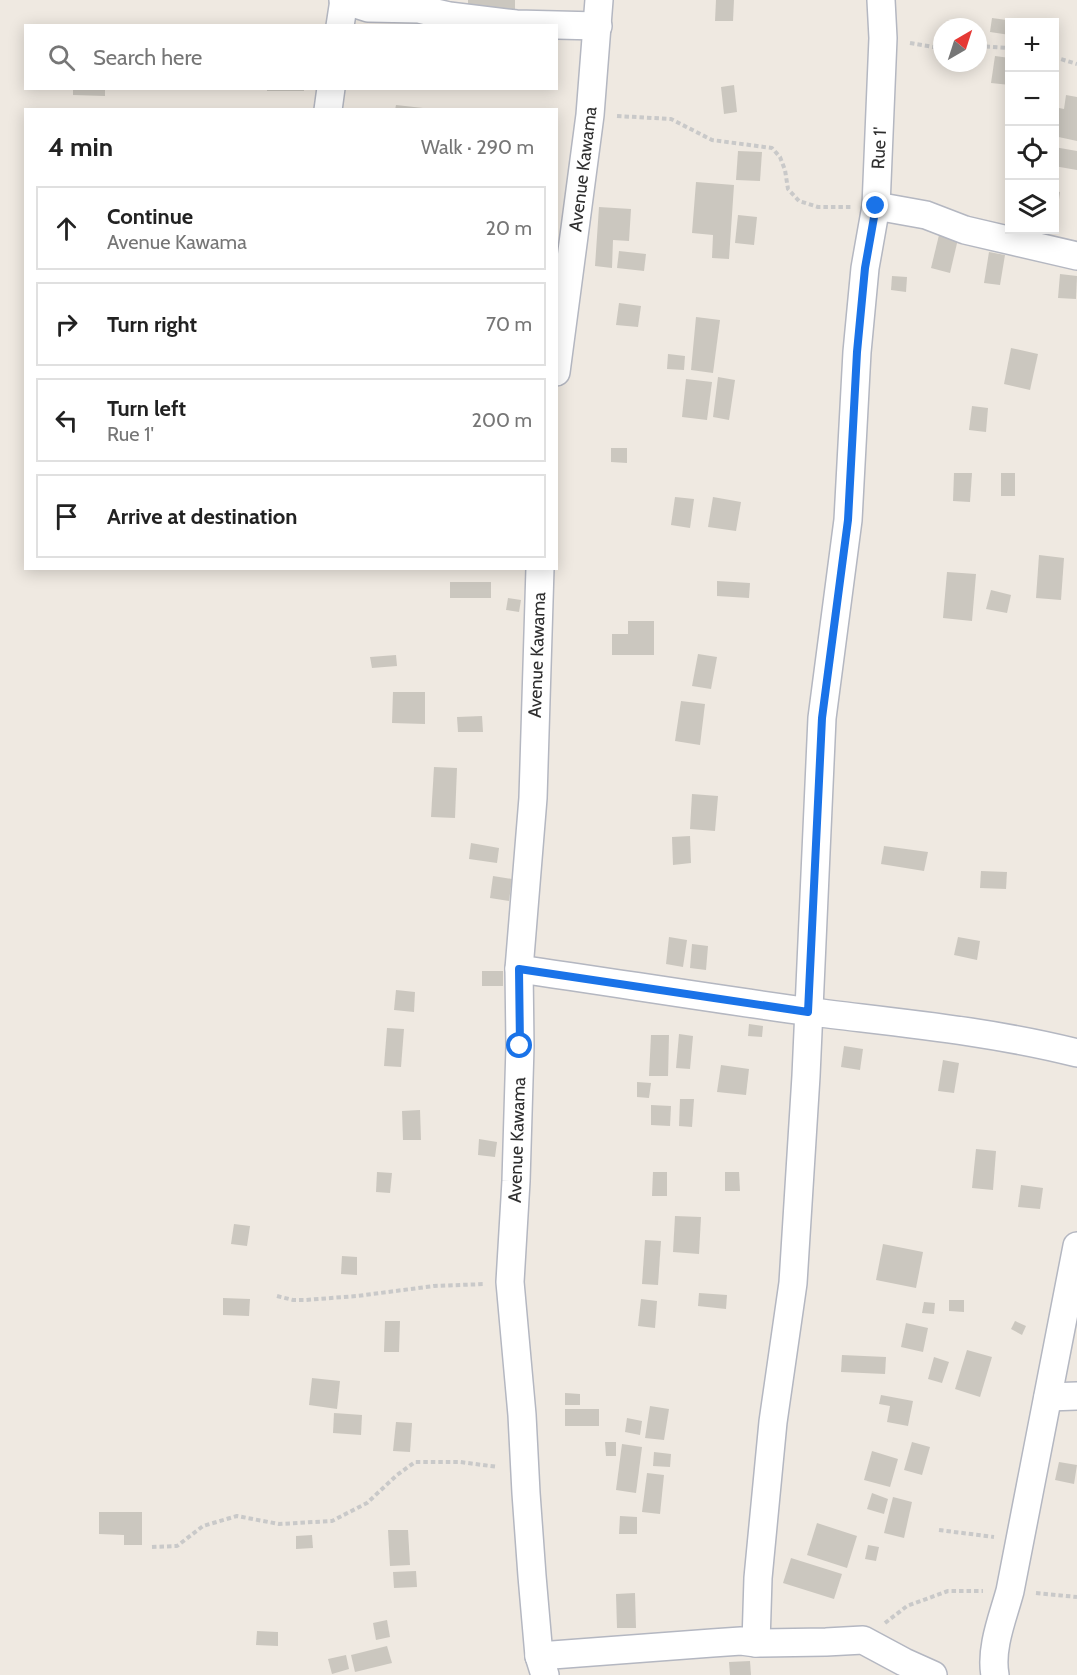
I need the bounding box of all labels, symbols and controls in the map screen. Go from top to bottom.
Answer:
north arrow [933,18,987,72]
map controls [1005,18,1059,234]
button: + [1005,18,1059,72]
search box [24,24,558,90]
icon: search [45,41,78,74]
text: Search here [93,44,202,71]
button: − [1005,72,1059,126]
street label: Avenue Kawama [564,105,602,233]
street label: Rue 1' [867,126,891,170]
button: locate [1005,126,1059,180]
text: 4 min [48,131,113,163]
text: Walk · 290 m [421,135,534,159]
button: layers [1005,180,1059,234]
route end [862,192,888,218]
text: Continue [107,203,193,230]
icon: ahead [50,212,83,245]
text: 20 m [486,216,532,240]
text: Avenue Kawama [107,230,247,254]
icon: right [50,308,83,341]
text: Turn right [107,311,197,338]
text: 70 m [486,312,532,336]
text: Turn left [107,395,186,422]
icon: left [50,404,83,437]
text: 200 m [472,408,532,432]
text: Rue 1' [107,422,154,446]
icon: arrive [50,500,83,533]
text: Arrive at destination [107,503,297,530]
street label: Avenue Kawama [524,591,550,718]
route start [506,1032,532,1058]
street label: Avenue Kawama [504,1076,530,1203]

